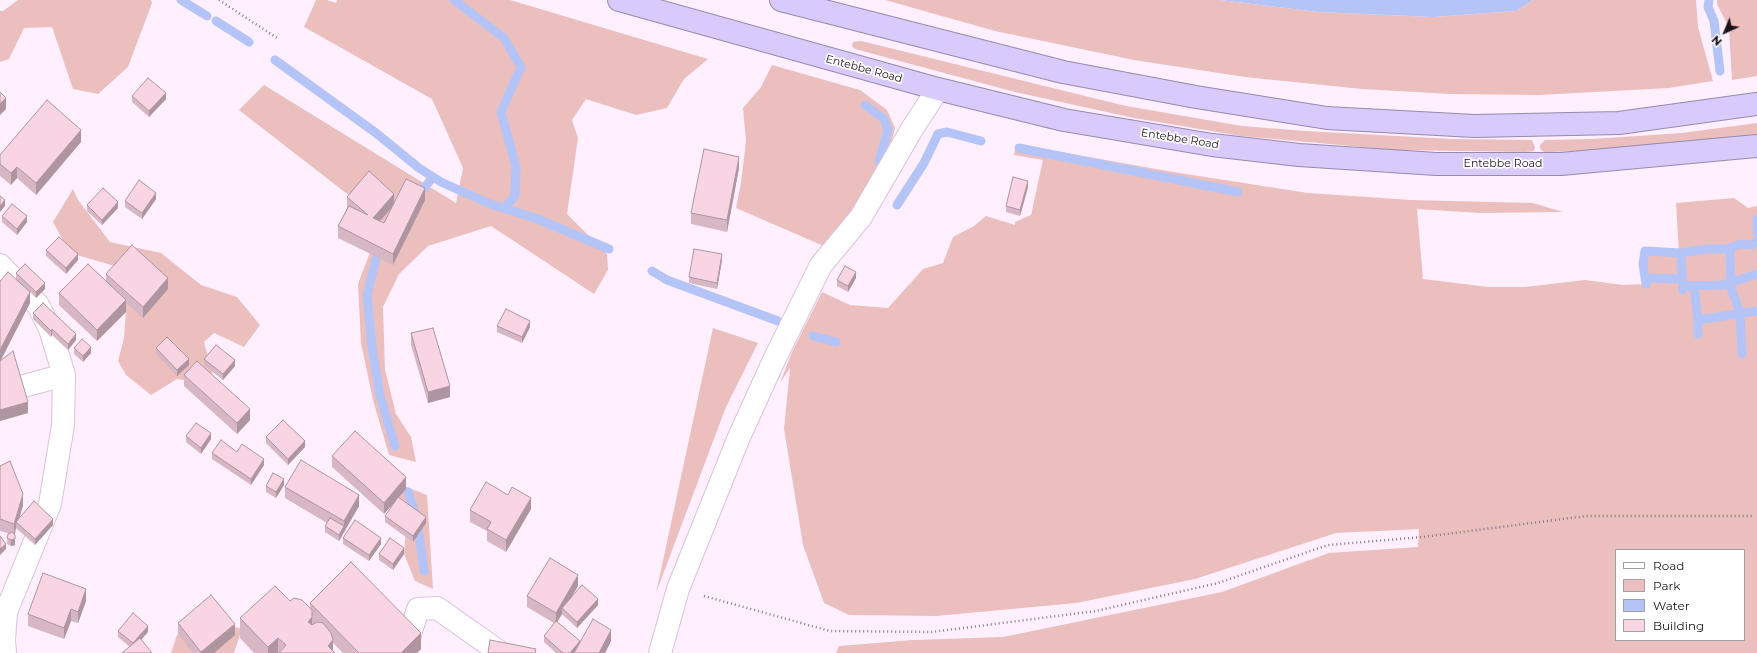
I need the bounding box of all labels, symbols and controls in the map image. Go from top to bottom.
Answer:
north arrow [1705,12,1745,52]
text: N [1709,33,1725,49]
street label: Entebbe Road [824,52,904,86]
street label: Entebbe Road [1140,126,1220,152]
street label: Entebbe Road [1464,157,1542,171]
legend [1615,549,1745,641]
text: Road [1653,558,1684,573]
text: Park [1653,578,1680,593]
text: Water [1653,598,1689,613]
text: Building [1653,618,1704,633]

